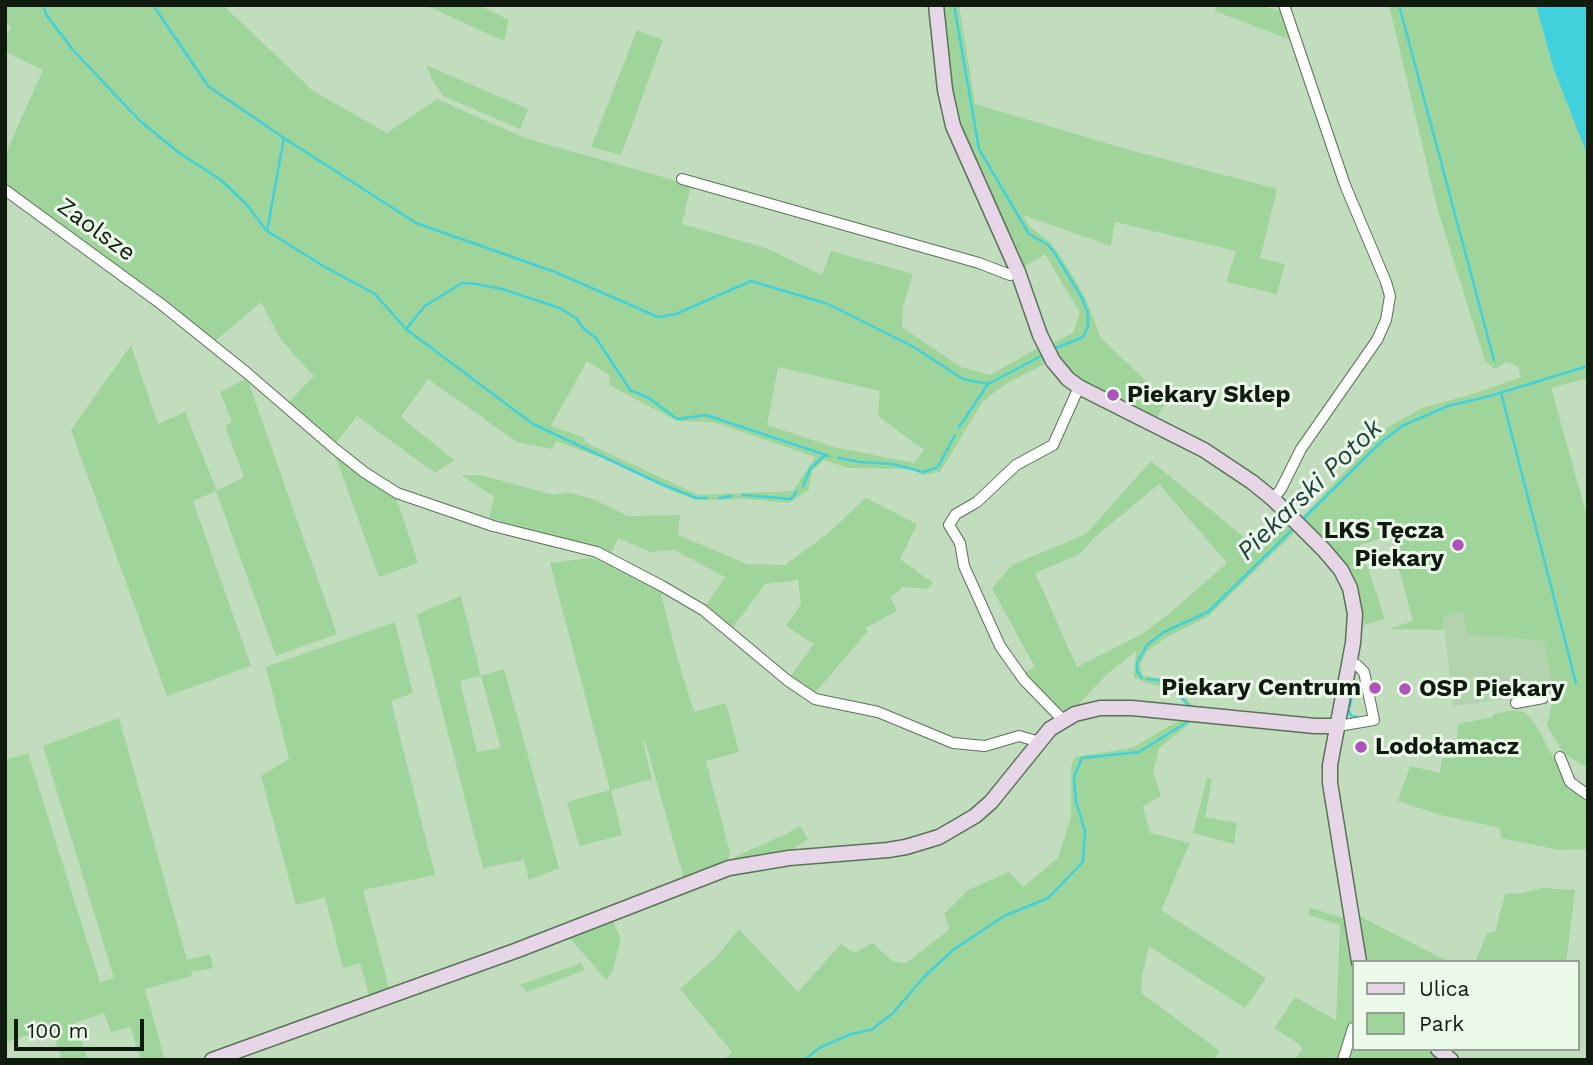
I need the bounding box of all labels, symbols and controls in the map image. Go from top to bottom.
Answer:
street label: Zaolsze [51,192,141,268]
place label: Piekary Sklep [1127,381,1291,409]
marker: Piekary Sklep [1105,387,1121,403]
water label: Piekarski Potok [1231,413,1389,567]
place label: LKS Tęcza Piekary [1324,517,1444,573]
marker: LKS Tęcza Piekary [1450,537,1466,553]
place label: Piekary Centrum [1161,674,1361,702]
place label: OSP Piekary [1419,675,1564,703]
marker: Piekary Centrum [1367,680,1383,696]
marker: OSP Piekary [1397,681,1413,697]
place label: Lodołamacz [1375,733,1519,761]
marker: Lodołamacz [1353,739,1369,755]
legend [1352,960,1579,1051]
text: Ulica [1419,976,1469,1001]
scale bar [18,1006,147,1050]
text: Park [1419,1011,1464,1036]
text: 100 m [27,1018,89,1043]

